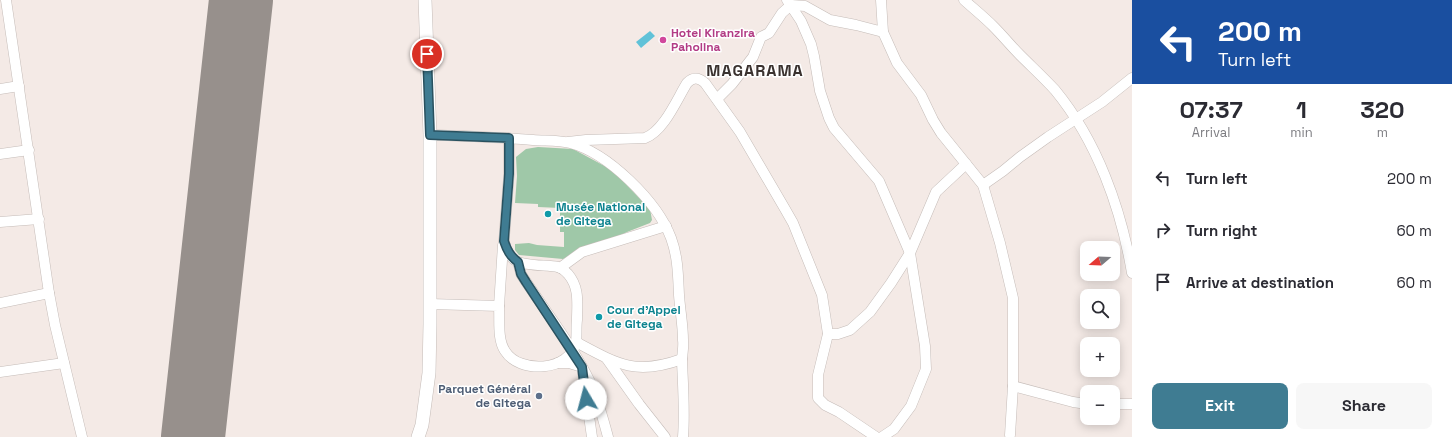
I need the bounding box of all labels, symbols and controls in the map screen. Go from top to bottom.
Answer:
text: 200 m [1218,13,1302,49]
icon: left [1152,16,1204,68]
place label: Hotel Kiranzira Paholina [671,25,755,55]
marker: Hotel Kiranzira Paholina [658,35,668,45]
pin [410,37,444,71]
icon: arrive [416,43,438,65]
text: Turn left [1218,48,1291,71]
district label: MAGARAMA [706,60,804,81]
text: 07:37 [1179,94,1243,125]
text: 1 [1296,94,1307,125]
text: 320 [1360,94,1405,125]
text: Arrival [1192,124,1230,141]
text: min [1290,124,1313,141]
text: m [1377,124,1388,141]
icon: left [1152,167,1174,189]
text: Turn left [1186,169,1248,188]
text: 200 m [1387,169,1432,188]
place label: Musée National de Gitega [556,199,645,229]
marker: Musée National de Gitega [543,209,553,219]
icon: right [1152,219,1174,241]
text: Turn right [1186,221,1257,240]
text: 60 m [1396,221,1432,240]
north arrow [1080,241,1120,281]
map controls [1080,241,1120,425]
icon: arrive [1152,271,1174,293]
text: Arrive at destination [1186,273,1334,292]
text: 60 m [1396,273,1432,292]
button: search [1080,289,1120,329]
place label: Cour d'Appel de Gitega [607,302,681,332]
marker: Cour d'Appel de Gitega [594,312,604,322]
button: + [1080,337,1120,377]
position arrow [565,378,607,420]
place label: Parquet Général de Gitega [438,381,531,411]
button: Exit [1152,383,1288,429]
button: Share [1296,383,1432,429]
button: − [1080,385,1120,425]
marker: Parquet Général de Gitega [534,391,544,401]

